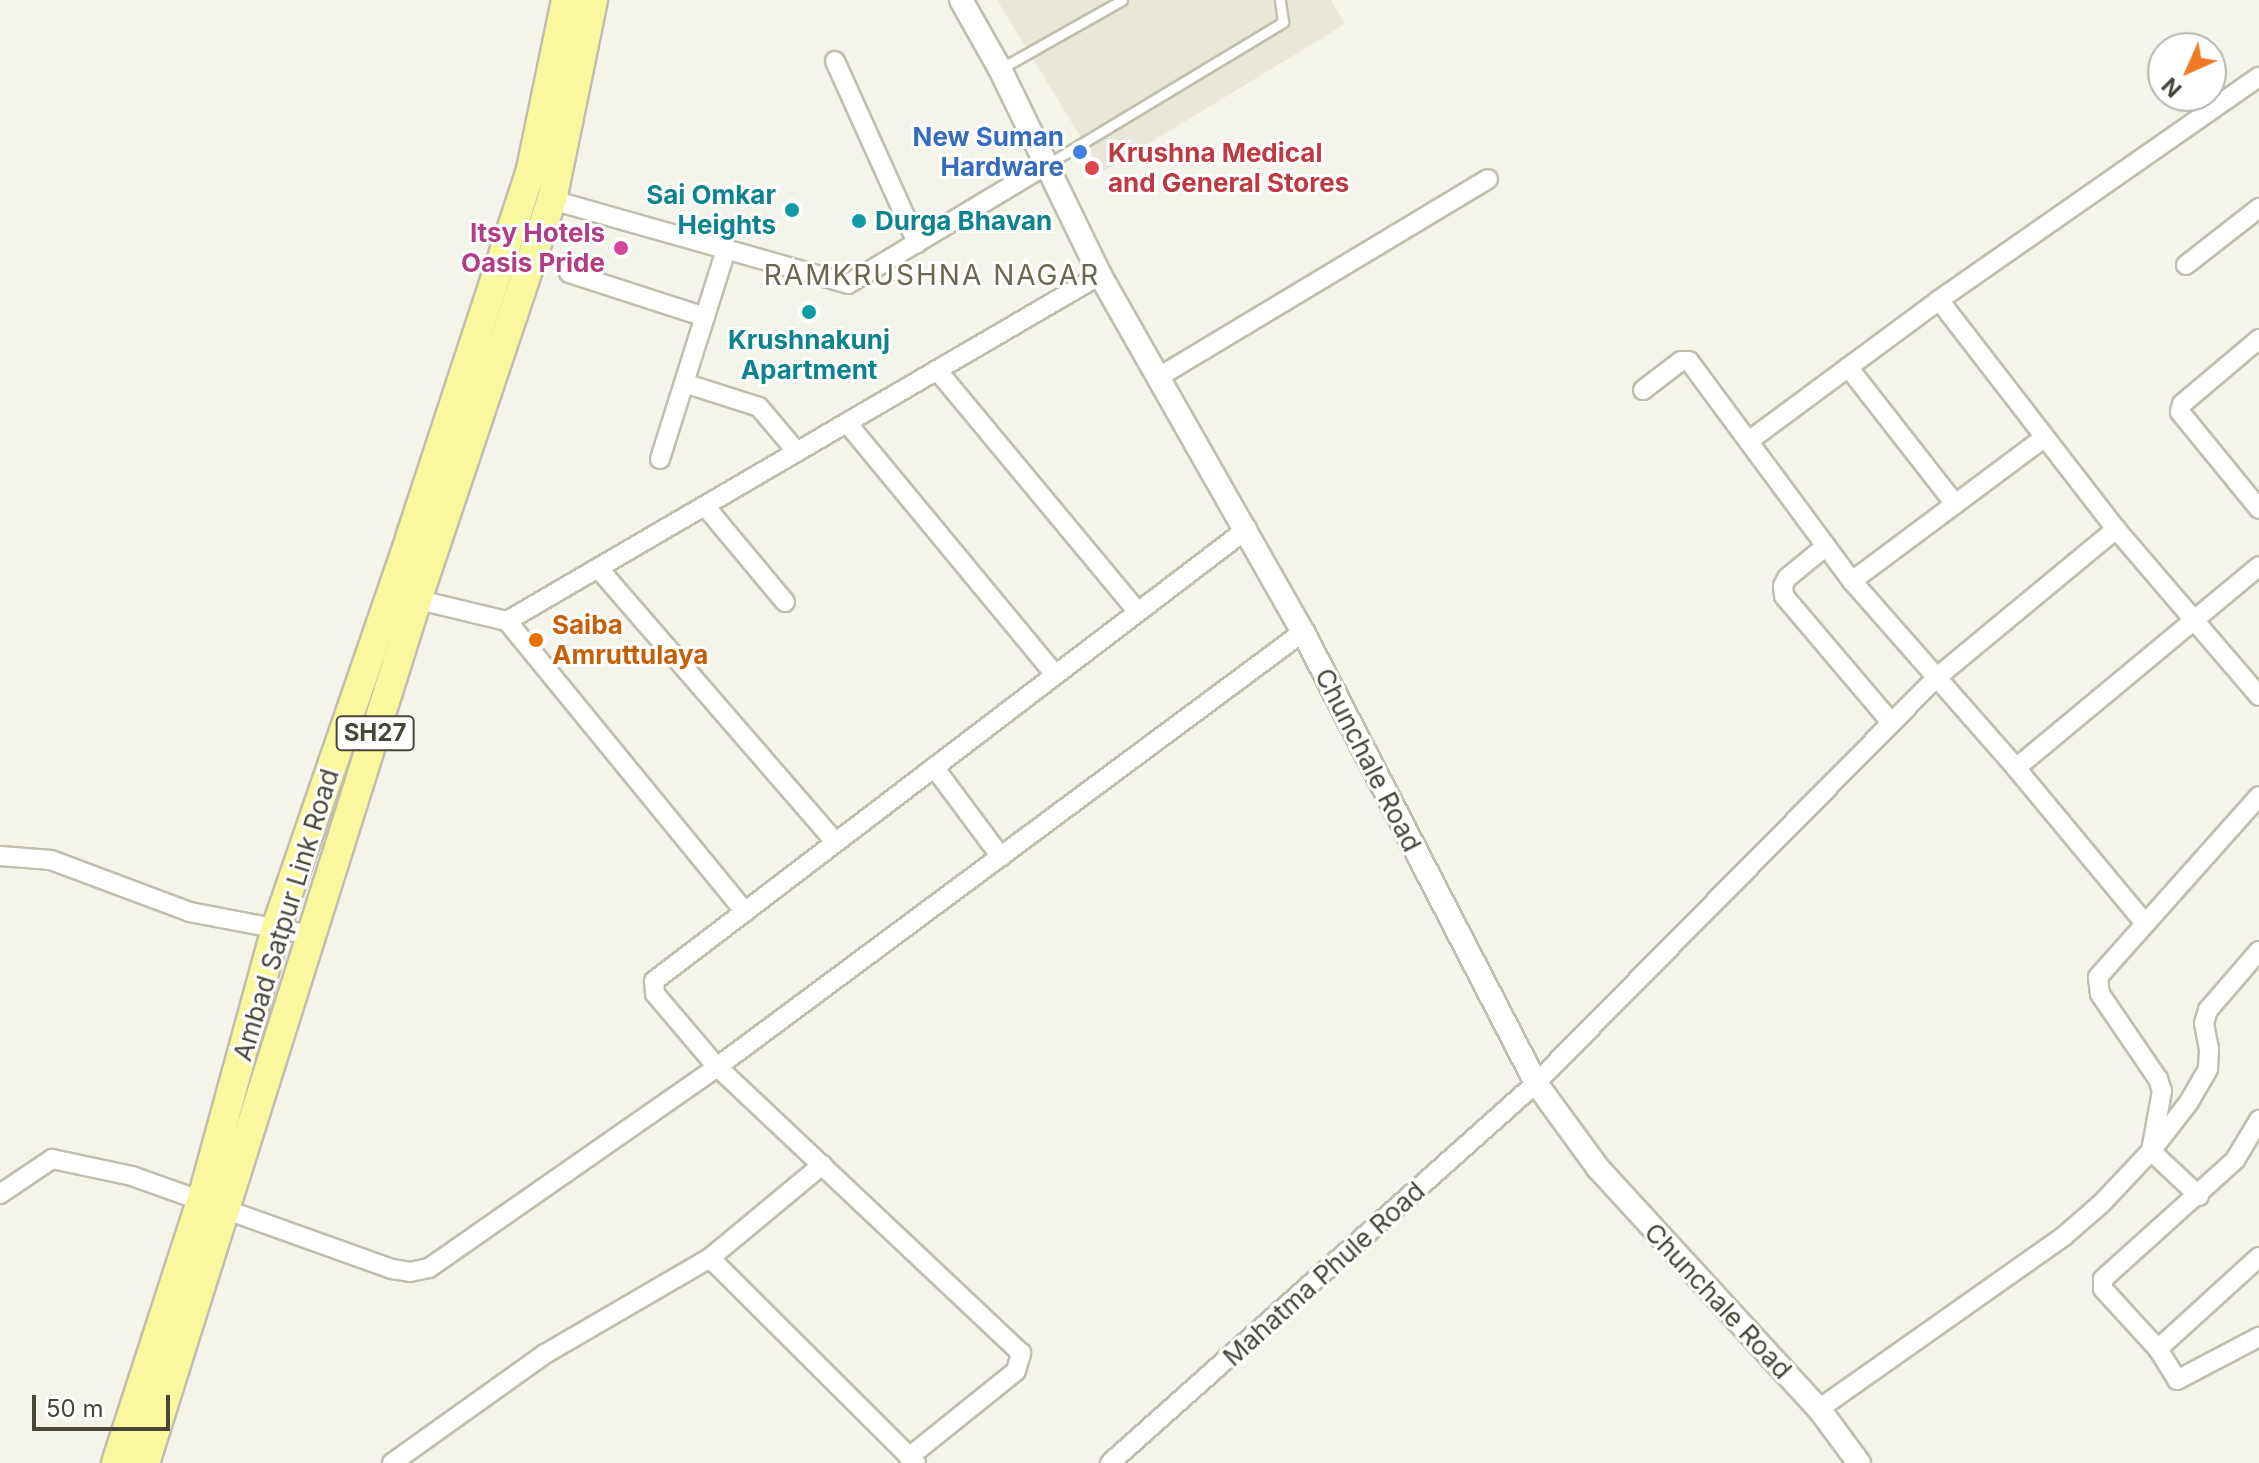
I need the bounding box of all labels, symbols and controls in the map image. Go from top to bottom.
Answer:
north arrow [2147,32,2227,112]
text: N [2156,72,2187,103]
place label: New Suman Hardware [913,121,1064,182]
place label: Krushna Medical and General Stores [1108,137,1349,198]
marker: New Suman Hardware [1071,143,1089,161]
marker: Krushna Medical and General Stores [1083,159,1101,177]
place label: Sai Omkar Heights [646,179,776,240]
marker: Sai Omkar Heights [783,201,801,219]
place label: Durga Bhavan [875,205,1052,237]
marker: Durga Bhavan [850,212,868,230]
place label: Itsy Hotels Oasis Pride [461,217,605,278]
marker: Itsy Hotels Oasis Pride [612,239,630,257]
district label: RAMKRUSHNA NAGAR [764,258,1100,292]
marker: Krushnakunj Apartment [800,303,818,321]
place label: Krushnakunj Apartment [728,324,890,386]
place label: Saiba Amruttulaya [552,609,708,670]
marker: Saiba Amruttulaya [527,631,545,649]
street label: Chunchale Road [1308,663,1428,857]
road number: SH27 [335,713,415,753]
street label: Ambad Satpur Link Road [227,765,345,1065]
street label: Mahatma Phule Road [1217,1175,1431,1373]
street label: Chunchale Road [1638,1217,1798,1385]
scale bar [36,1379,174,1429]
text: 50 m [46,1394,104,1423]

